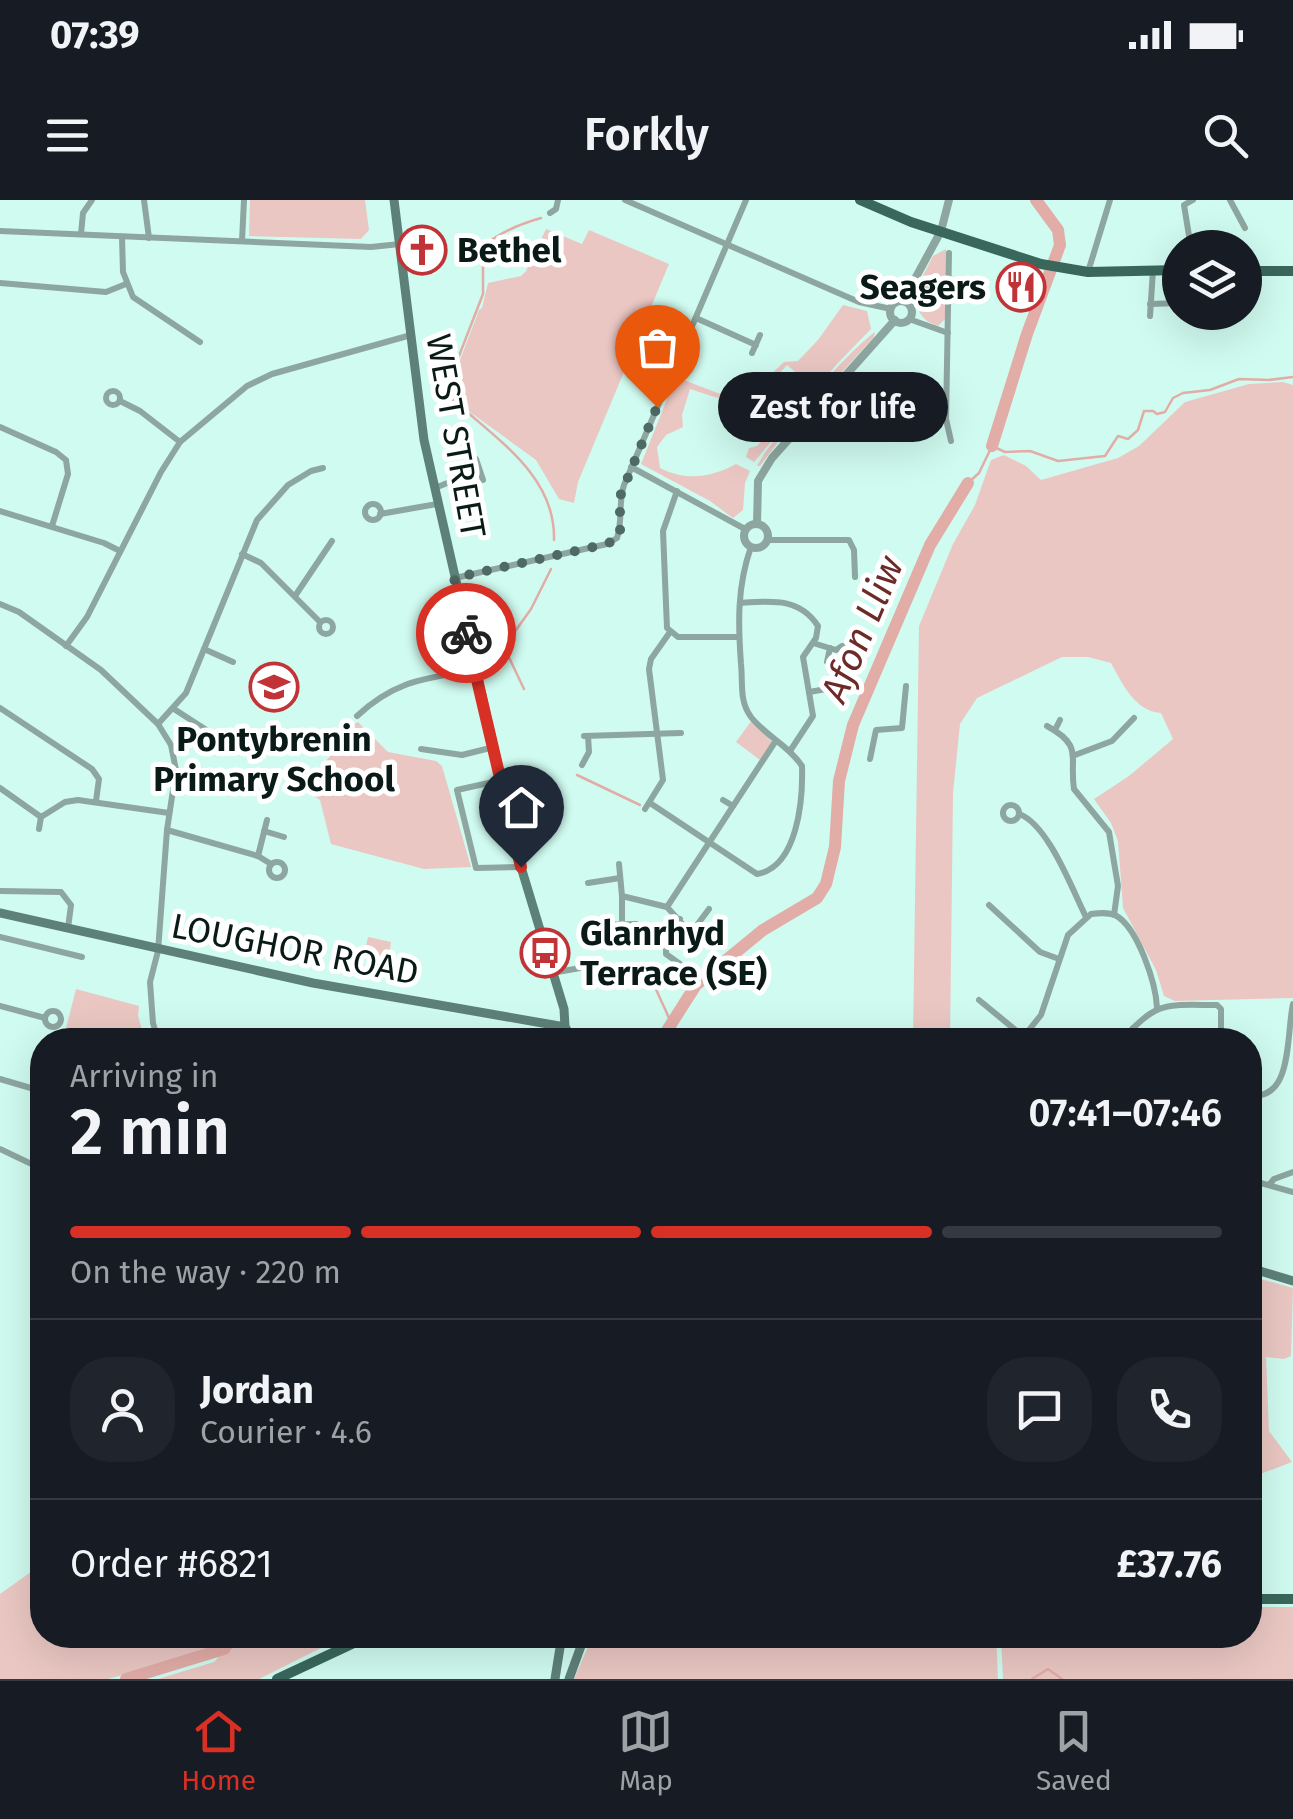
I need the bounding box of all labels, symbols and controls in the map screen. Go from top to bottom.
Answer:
text: 07:39 [50,12,140,58]
icon: menu [40,108,95,163]
text: Forkly [584,108,709,162]
icon: search [1198,108,1253,163]
church icon: Bethel [396,224,448,276]
place label: Bethel [457,229,562,271]
map controls [1162,230,1262,330]
button: layers [1162,230,1262,330]
restaurant icon: Seagers [995,261,1047,313]
place label: Seagers [860,266,986,308]
pin [615,305,700,408]
icon: bag [630,320,685,375]
street label: WEST STREET [417,331,495,541]
callout: Zest for life [717,372,947,442]
text: Zest for life [750,388,916,426]
water label: Afon Lliw [810,548,914,711]
courier [416,583,516,683]
icon: bike [439,606,494,661]
school or university icon: Pontybrenin Primary School [248,661,300,713]
place label: Pontybrenin Primary School [153,718,395,800]
pin [479,765,564,868]
icon: home [494,780,549,835]
street label: LOUGHOR ROAD [168,904,422,994]
place label: Glanrhyd Terrace (SE) [580,912,767,994]
bus stop icon: Glanrhyd Terrace (SE) [519,927,571,979]
text: Arriving in [70,1057,218,1095]
text: 07:41–07:46 [1029,1090,1222,1136]
text: 2 min [70,1093,230,1171]
text: On the way · 220 m [70,1253,341,1291]
button: person [70,1357,175,1462]
button: chat [987,1357,1092,1462]
button: phone [1117,1357,1222,1462]
text: Jordan [200,1367,314,1413]
text: Courier · 4.6 [200,1413,372,1451]
text: Order #6821 [70,1541,273,1587]
text: £37.76 [1117,1541,1222,1587]
tab: Home [181,1704,256,1797]
tab: Map [618,1704,673,1797]
tab: Saved [1036,1704,1112,1797]

